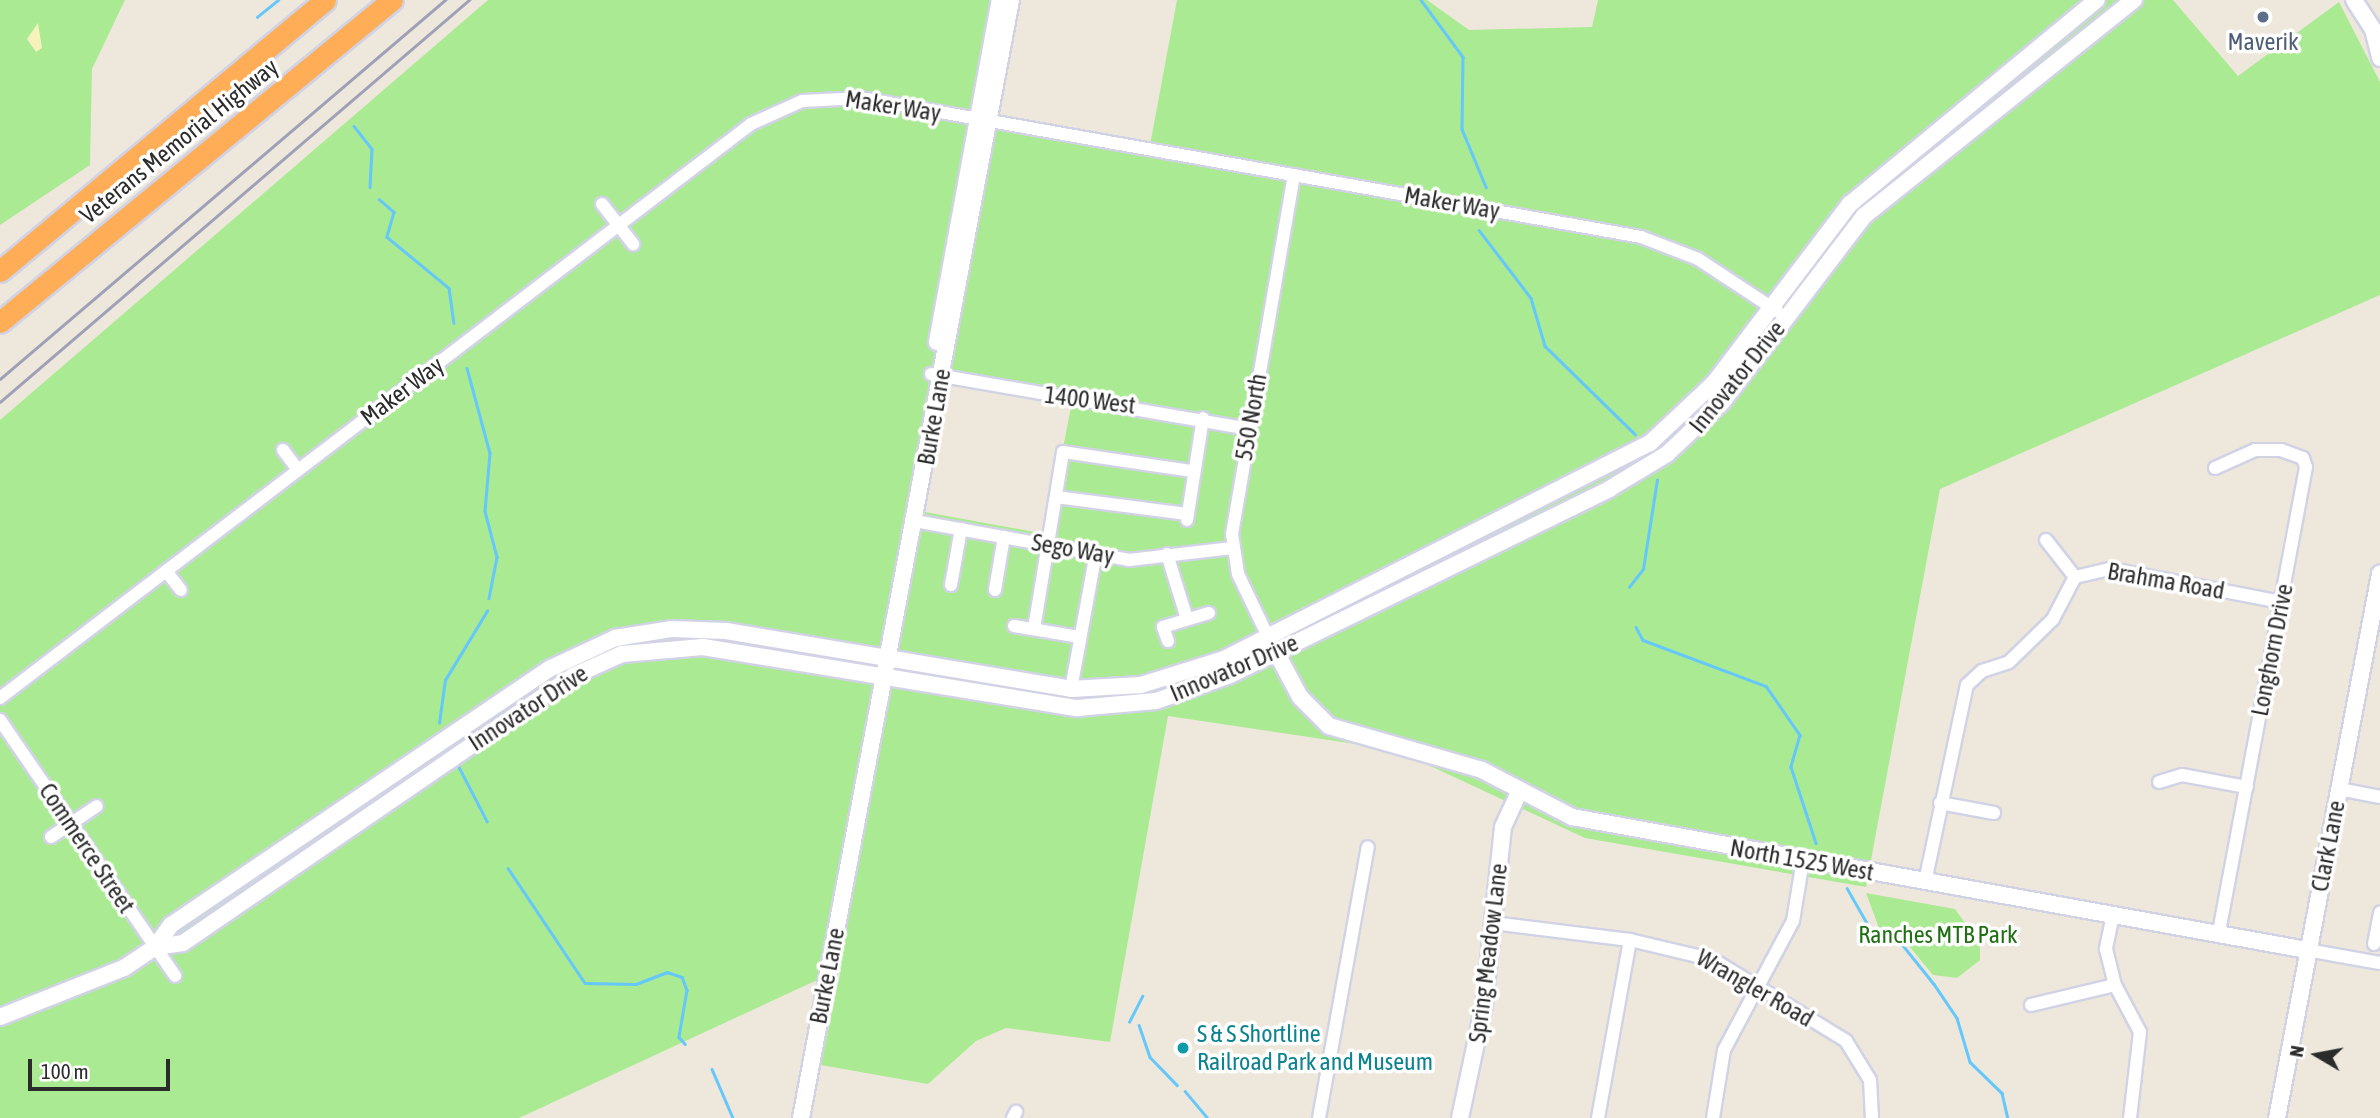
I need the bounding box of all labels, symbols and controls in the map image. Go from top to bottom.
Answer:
marker: Maverik [2255,9,2271,25]
place label: Maverik [2228,28,2298,56]
street label: Veterans Memorial Highway [74,52,284,230]
street label: Maker Way [843,84,943,128]
street label: Maker Way [1402,180,1502,226]
street label: Innovator Drive [1683,315,1791,439]
street label: Maker Way [355,351,449,431]
street label: Burke Lane [911,367,957,467]
street label: 550 North [1229,371,1273,463]
street label: 1400 West [1043,380,1137,420]
street label: Sego Way [1030,528,1116,570]
street label: Brahma Road [2105,557,2227,605]
street label: Longhorn Drive [2245,581,2299,719]
street label: Innovator Drive [1166,628,1302,708]
street label: Innovator Drive [463,659,593,757]
street label: Commerce Street [33,778,141,918]
street label: Clark Lane [2305,798,2351,894]
street label: North 1525 West [1728,833,1876,887]
street label: Spring Meadow Lane [1463,862,1513,1044]
park label: Ranches MTB Park [1858,921,2018,949]
street label: Burke Lane [804,925,850,1027]
street label: Wrangler Road [1691,943,1819,1033]
place label: S & S Shortline Railroad Park and Museum [1197,1020,1433,1076]
north arrow [2282,1020,2352,1090]
marker: S & S Shortline Railroad Park and Museum [1175,1040,1191,1056]
scale bar [32,1044,173,1088]
text: N [2285,1044,2308,1059]
text: 100 m [41,1059,89,1083]

